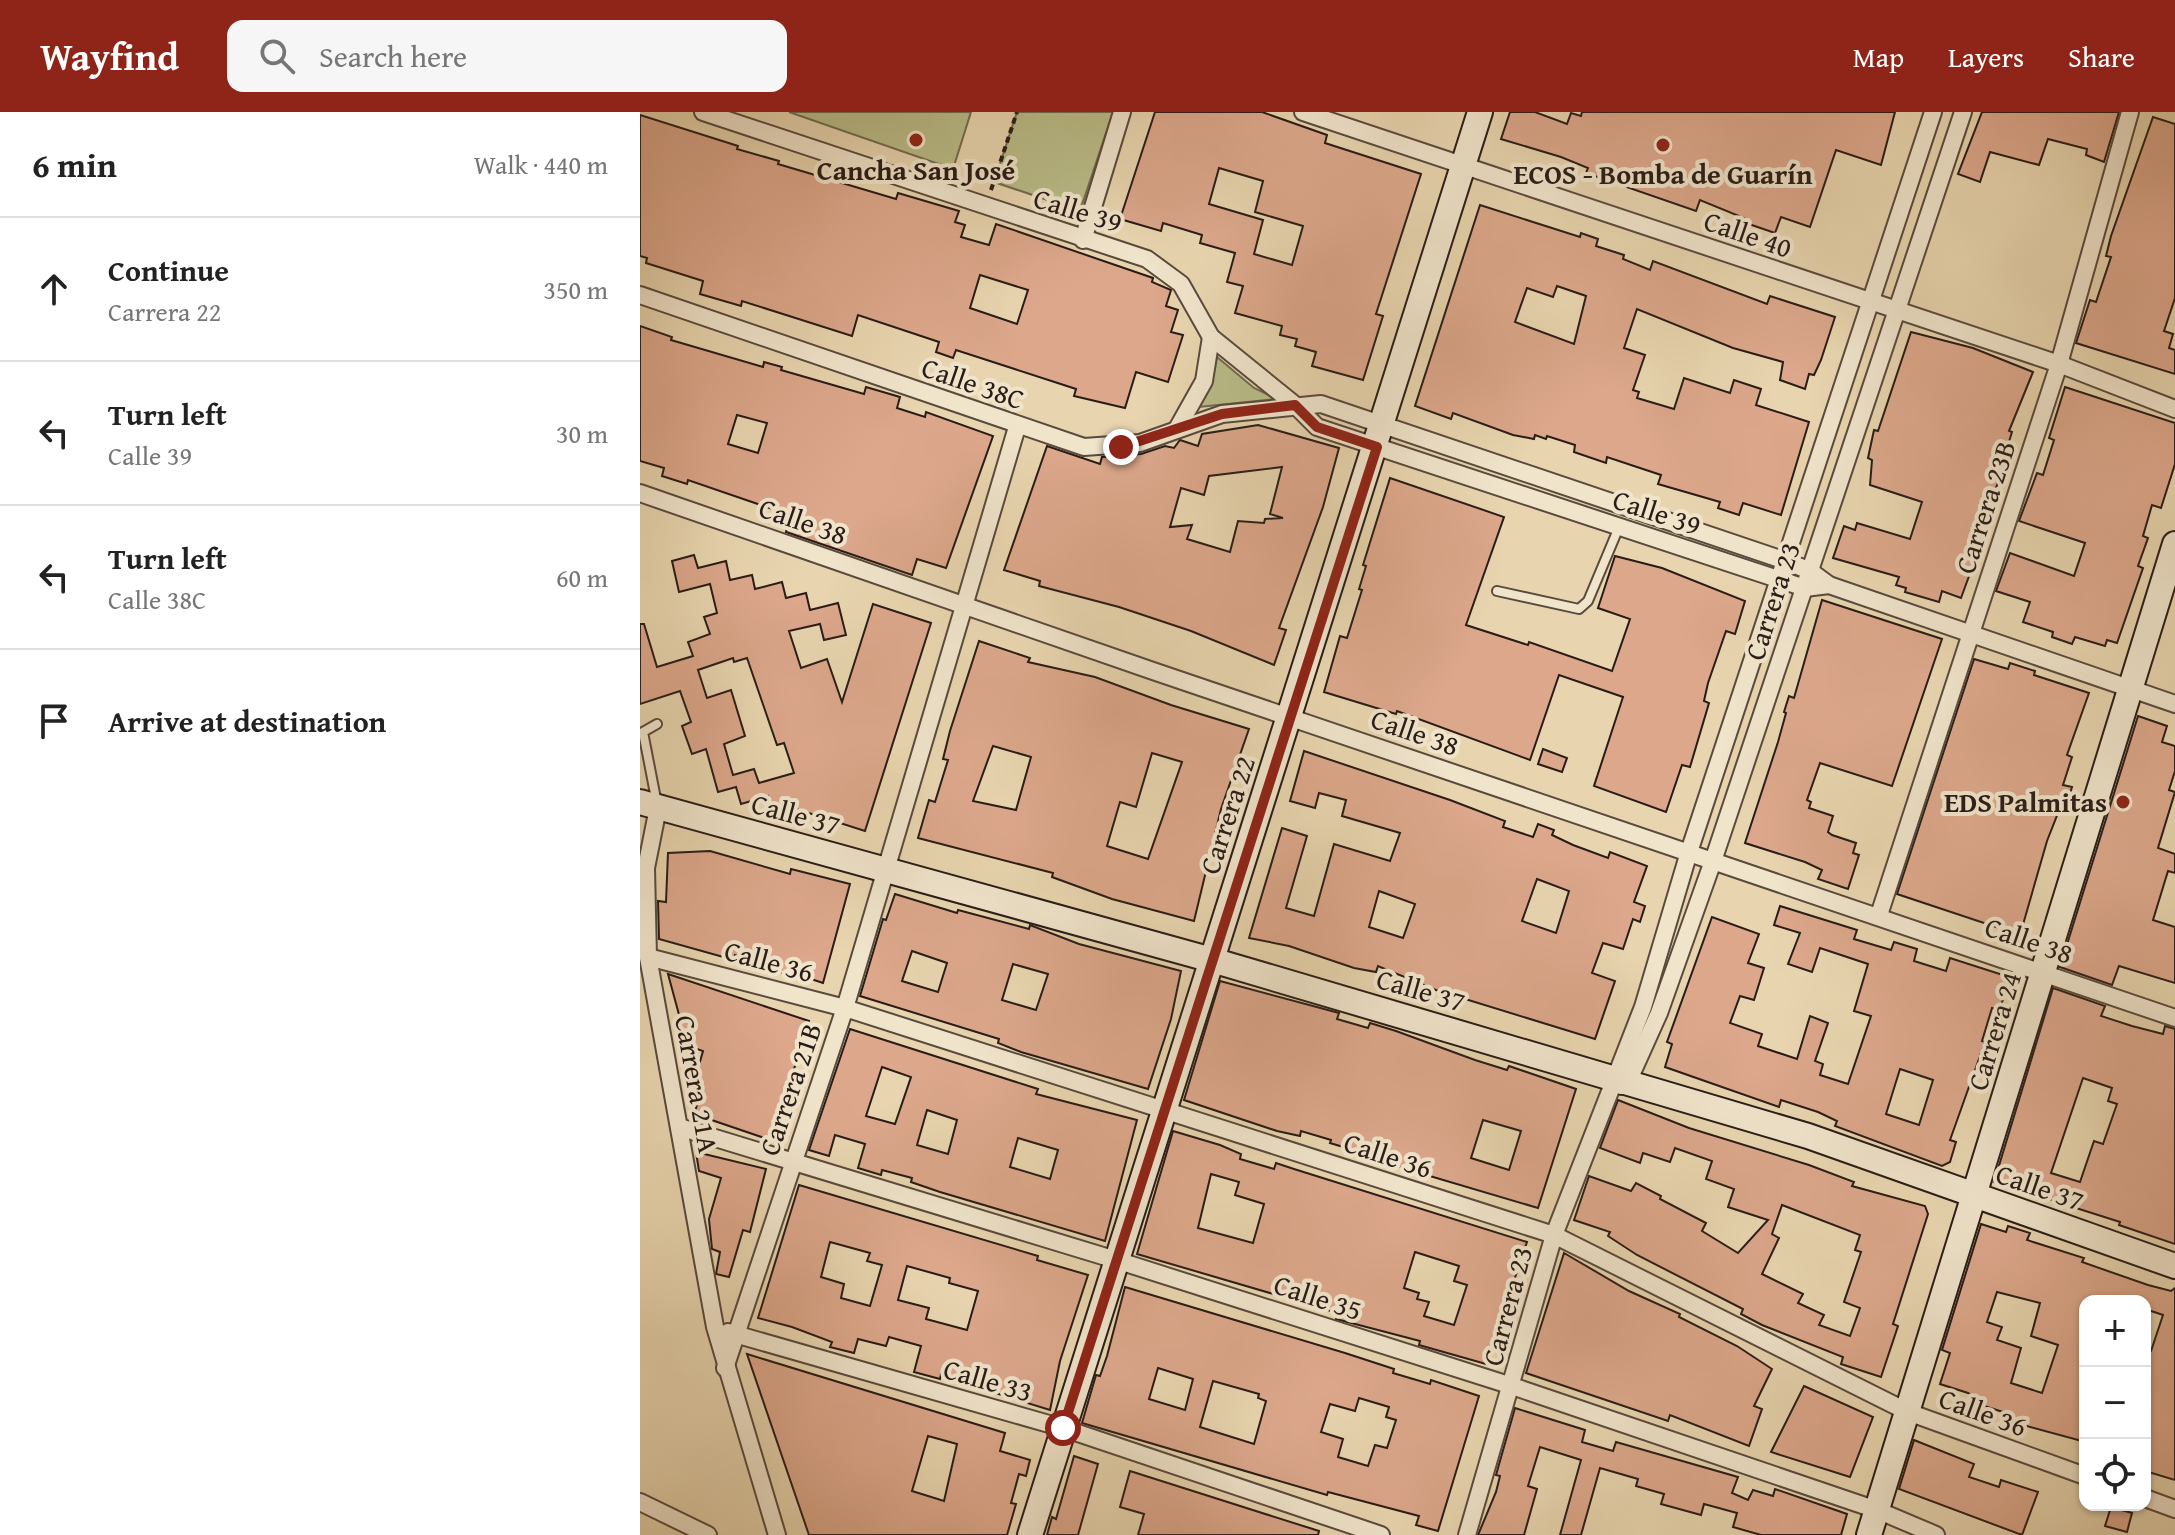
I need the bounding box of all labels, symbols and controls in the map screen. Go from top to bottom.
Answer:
search box [227,20,787,92]
text: Wayfind [40,28,179,84]
icon: search [255,34,299,78]
text: Search here [319,34,467,78]
text: Map [1853,36,1904,77]
text: Layers [1948,36,2024,77]
text: Share [2068,36,2135,77]
marker: Cancha San José [907,131,925,149]
marker: ECOS - Bomba de Guarín [1654,136,1672,154]
text: 6 min [32,140,117,189]
text: Walk · 440 m [474,145,608,184]
place label: Cancha San José [817,149,1015,190]
place label: ECOS - Bomba de Guarín [1513,153,1813,194]
street label: Calle 39 [1029,177,1127,242]
street label: Calle 40 [1699,199,1798,268]
text: Continue [108,248,229,292]
icon: ahead [32,267,76,311]
text: 350 m [543,270,608,309]
text: Carrera 22 [108,292,221,331]
street label: Calle 38C [917,346,1030,419]
text: Turn left [108,392,227,436]
icon: left [32,411,76,455]
text: 30 m [556,414,608,453]
route end [1103,429,1139,465]
street label: Carrera 23B [1944,435,2025,579]
text: Calle 39 [108,436,192,475]
street label: Calle 39 [1608,478,1707,545]
street label: Calle 38 [754,486,853,555]
text: Turn left [108,536,227,580]
street label: Carrera 23 [1733,537,1810,665]
icon: left [32,555,76,599]
text: 60 m [556,558,608,597]
text: Calle 38C [108,580,206,619]
street label: Calle 38 [1366,697,1465,766]
icon: arrive [32,699,76,743]
text: Arrive at destination [108,699,386,743]
street label: Carrera 22 [1188,751,1265,879]
place label: EDS Palmitas [1944,781,2107,822]
street label: Calle 37 [747,782,845,845]
marker: EDS Palmitas [2114,793,2132,811]
street label: Calle 38 [1980,905,2079,974]
street label: Calle 36 [720,929,818,992]
street label: Calle 37 [1372,957,1470,1022]
street label: Carrera 24 [1956,967,2031,1095]
street label: Carrera 21A [665,1012,730,1156]
street label: Carrera 21B [748,1017,831,1161]
street label: Calle 36 [1339,1121,1438,1188]
street label: Calle 37 [1991,1152,2090,1221]
street label: Carrera 23 [1471,1242,1542,1370]
street label: Calle 35 [1269,1263,1368,1330]
map controls [2079,1295,2151,1511]
button: + [2079,1295,2151,1367]
street label: Calle 33 [939,1347,1037,1412]
button: − [2079,1367,2151,1439]
street label: Calle 36 [1934,1377,2033,1446]
route start [1045,1410,1081,1446]
button: locate [2079,1439,2151,1511]

